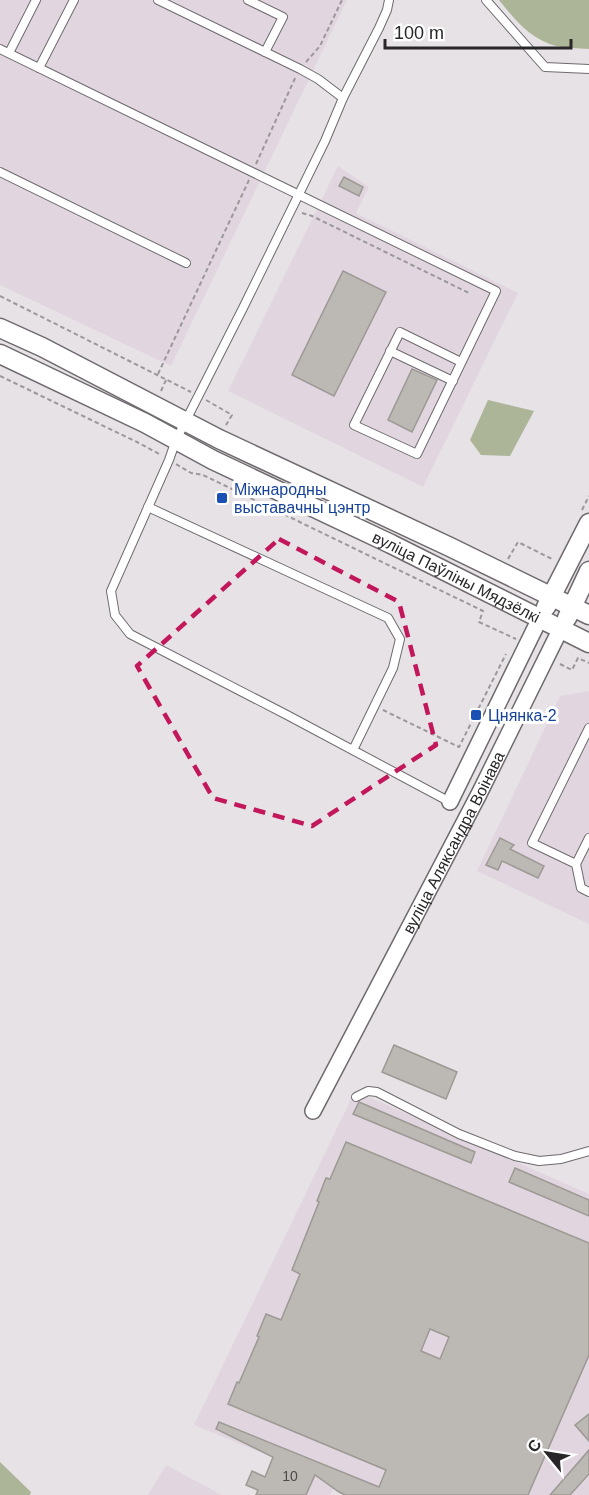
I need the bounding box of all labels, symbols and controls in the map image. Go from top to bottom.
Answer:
scale bar [385,12,571,50]
text: 100 m [394,23,444,43]
place label: Міжнародны выставачны цэнтр [234,481,371,516]
marker: Міжнародны выставачны цэнтр [215,491,229,505]
street label: вуліца Паўліны Мядзёлкі [370,528,543,626]
place label: Цнянка-2 [488,707,557,724]
marker: Цнянка-2 [469,708,483,722]
street label: вуліца Аляксандра Воінава [399,748,507,936]
north arrow [517,1423,577,1483]
text: С [524,1436,545,1455]
house number: 10 [282,1468,298,1484]

